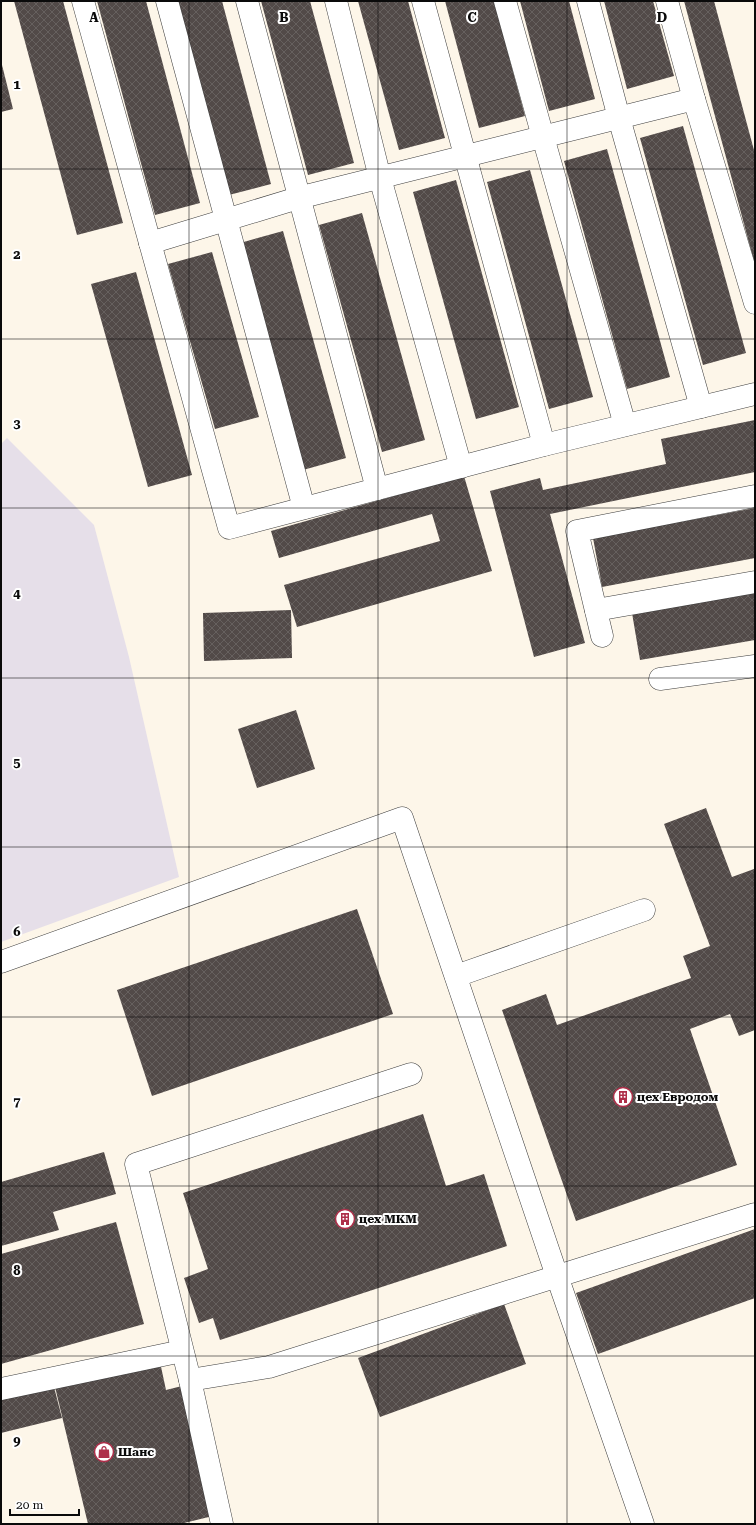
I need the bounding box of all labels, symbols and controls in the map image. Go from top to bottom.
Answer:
text: A [89,10,99,25]
text: B [279,10,289,25]
text: C [467,10,477,25]
text: D [657,10,667,25]
text: 1 [13,77,21,92]
text: 2 [13,247,21,262]
text: 3 [13,416,21,431]
text: 4 [13,586,21,601]
text: 5 [13,755,21,770]
text: 6 [13,924,21,939]
building icon: цех Евродом [612,1086,634,1108]
place label: цех Евродом [637,1090,719,1104]
text: 7 [13,1094,21,1109]
building icon: цех МКМ [334,1208,356,1230]
place label: цех МКМ [359,1212,417,1226]
text: 8 [13,1263,21,1278]
text: 9 [13,1433,21,1448]
shop icon: Шанс [93,1441,115,1463]
place label: Шанс [118,1445,154,1459]
scale bar [10,1491,79,1517]
text: 20 m [16,1498,43,1512]

